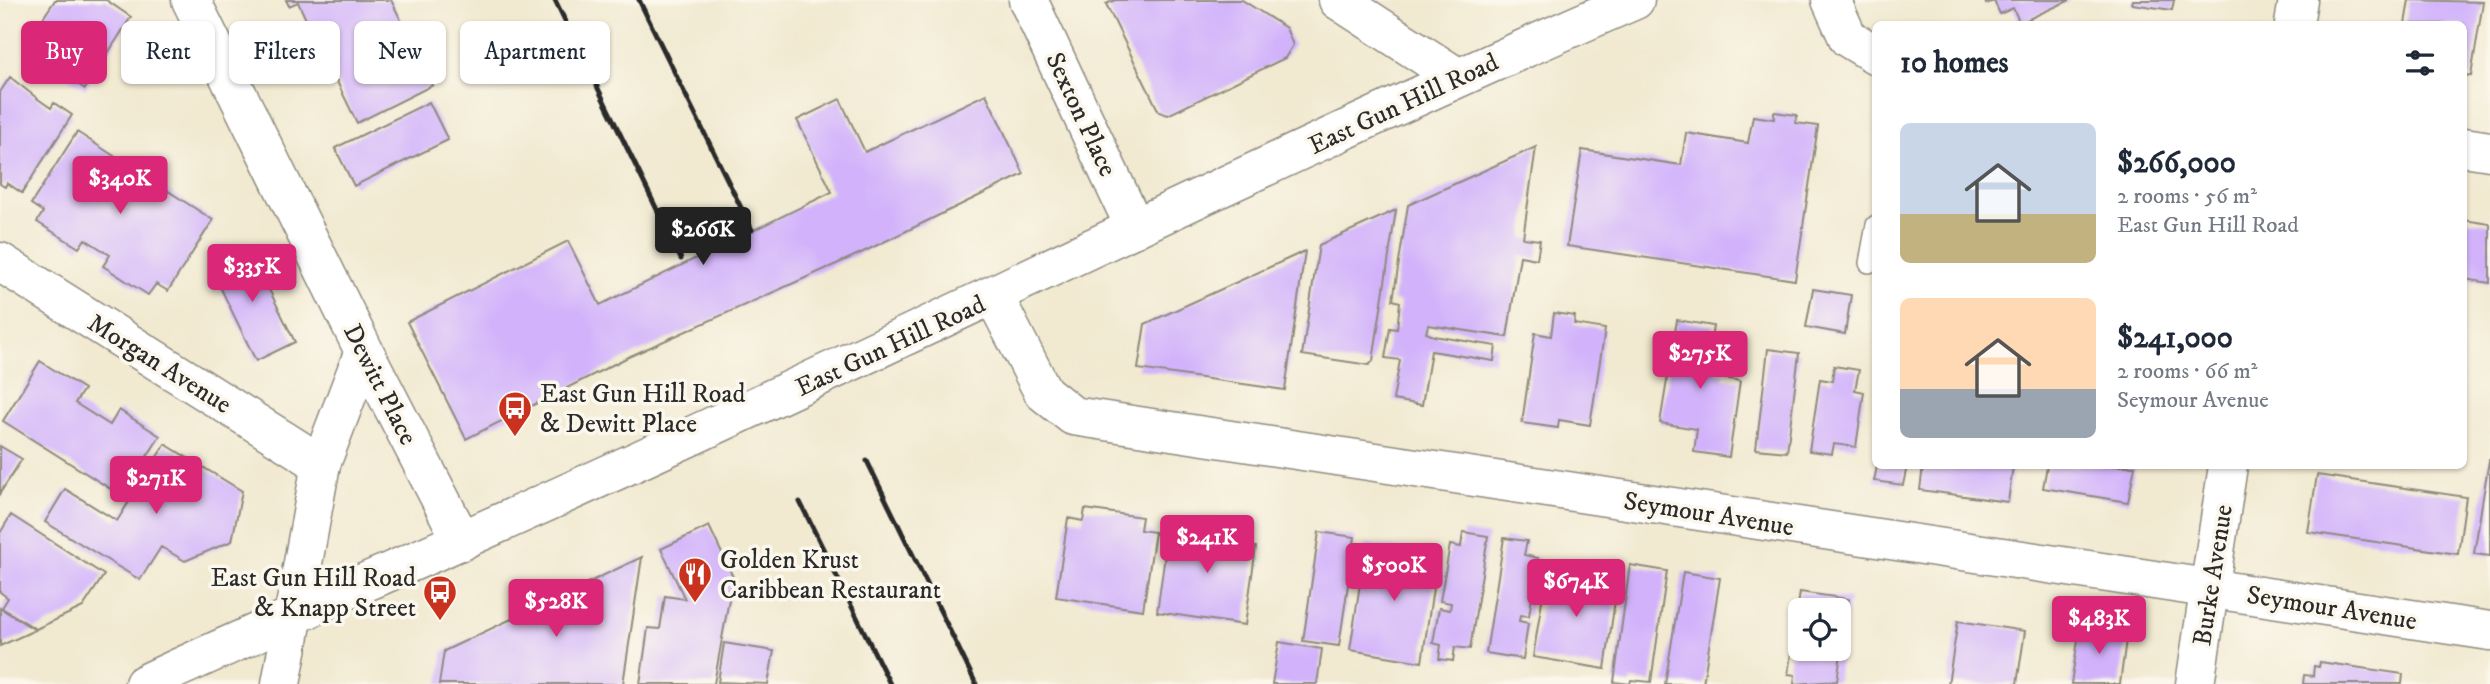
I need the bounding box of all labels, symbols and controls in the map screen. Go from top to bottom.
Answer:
chip: Buy [21,21,107,84]
chip: Rent [121,21,215,84]
chip: Filters [229,21,340,84]
chip: New [354,21,446,84]
chip: Apartment [460,21,610,84]
icon: filters [2401,44,2439,82]
text: 10 homes [1900,45,2009,82]
street label: East Gun Hill Road [1304,46,1504,163]
street label: Sexton Place [1038,47,1124,182]
text: $266,000 [2117,145,2236,182]
icon: home [1956,151,2040,235]
pin: $340K [71,156,169,216]
text: $340K [89,164,151,193]
text: 2 rooms · 56 m² [2117,182,2257,211]
pin: $266K [654,208,752,267]
text: East Gun Hill Road [2117,211,2299,240]
text: $266K [671,215,735,244]
pin: $335K [203,244,301,304]
text: $335K [223,252,281,281]
street label: East Gun Hill Road [791,288,991,405]
street label: Morgan Avenue [81,307,237,422]
street label: Dewitt Place [335,319,424,451]
text: $241,000 [2117,320,2233,357]
icon: home [1956,326,2040,410]
pin: $275K [1651,332,1749,391]
text: $275K [1669,339,1731,368]
text: 2 rooms · 66 m² [2117,357,2257,386]
place label: East Gun Hill Road & Dewitt Place [540,378,746,441]
text: Seymour Avenue [2117,386,2269,415]
bus stop icon: East Gun Hill Road & Dewitt Place [496,389,534,438]
pin: $271K [107,456,205,516]
text: $271K [126,464,186,493]
street label: Seymour Avenue [1621,485,1796,544]
street label: Burke Avenue [2186,502,2241,648]
pin: $241K [1158,516,1256,575]
text: $241K [1176,523,1238,552]
place label: Golden Krust Caribbean Restaurant [720,544,941,607]
pin: $500K [1345,544,1443,603]
text: $500K [1362,551,1426,580]
restaurant icon: Golden Krust Caribbean Restaurant [676,555,714,604]
pin: $674K [1527,560,1625,619]
place label: East Gun Hill Road & Knapp Street [211,562,416,625]
text: $674K [1543,567,1609,596]
bus stop icon: East Gun Hill Road & Knapp Street [421,573,459,622]
street label: Seymour Avenue [2244,579,2419,638]
pin: $528K [507,580,605,639]
text: $528K [525,587,587,616]
pin: $483K [2050,596,2148,656]
map controls [1788,598,1851,661]
button: locate [1788,598,1851,661]
text: $483K [2068,604,2130,633]

